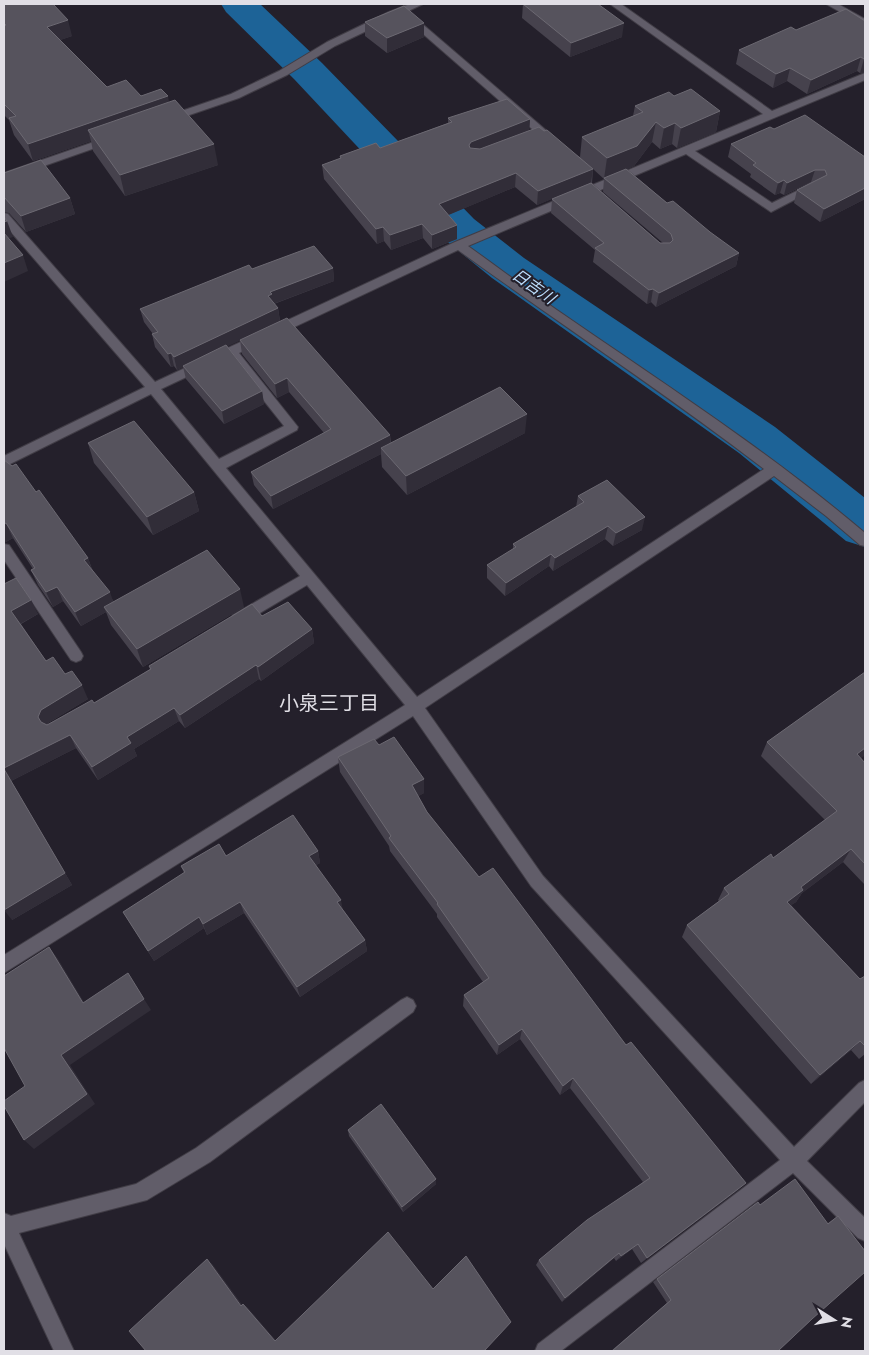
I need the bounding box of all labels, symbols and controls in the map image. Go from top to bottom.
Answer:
water label: 日吉川 [507,263,562,311]
district label: 小泉三丁目 [279,689,379,718]
north arrow [809,1295,859,1345]
text: N [836,1315,858,1330]

